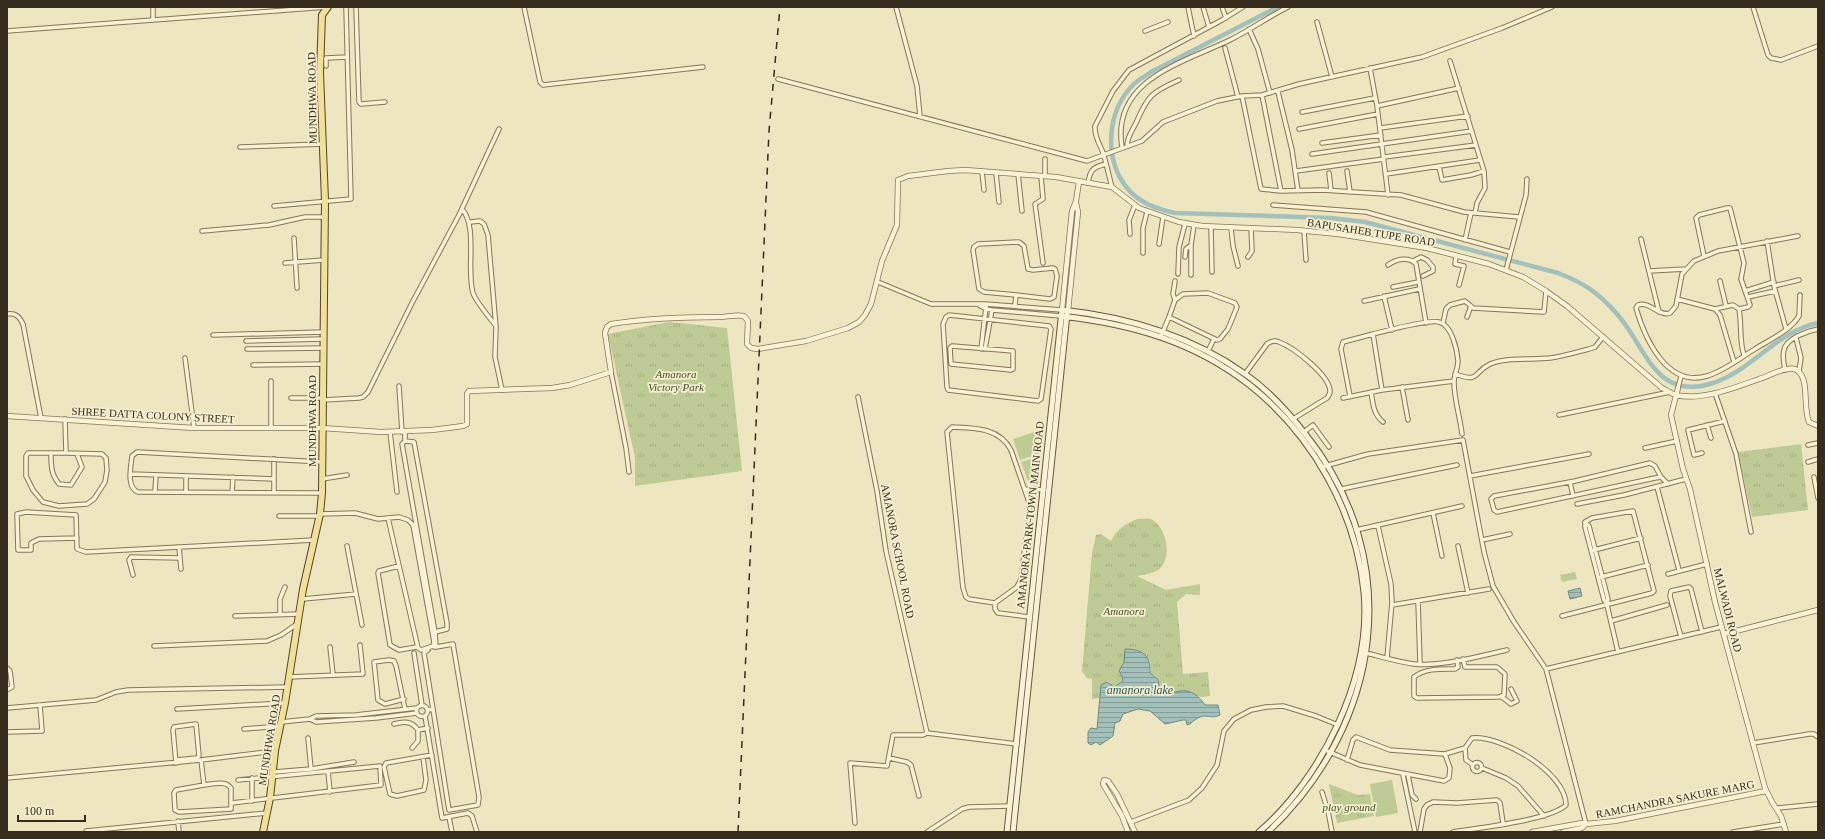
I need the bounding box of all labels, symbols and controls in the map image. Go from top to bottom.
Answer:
street label: MUNDHWA ROAD [305,52,319,144]
street label: BAPUSAHEB TUPE ROAD [1306,216,1436,248]
park label: Amanora Victory Park [648,368,705,393]
street label: MUNDHWA ROAD [306,375,318,467]
street label: SHREE DATTA COLONY STREET [71,405,235,425]
street label: AMANORA PARK TOWN MAIN ROAD [1014,421,1046,609]
street label: AMANORA SCHOOL ROAD [879,483,917,619]
street label: MALWADI ROAD [1712,567,1744,653]
park label: Amanora [1103,605,1145,617]
water label: amanora lake [1107,683,1174,697]
street label: MUNDHWA ROAD [256,694,282,786]
street label: RAMCHANDRA SAKURE MARG [1595,778,1755,820]
scale bar [18,797,85,823]
park label: play ground [1321,801,1376,813]
text: 100 m [24,804,55,818]

